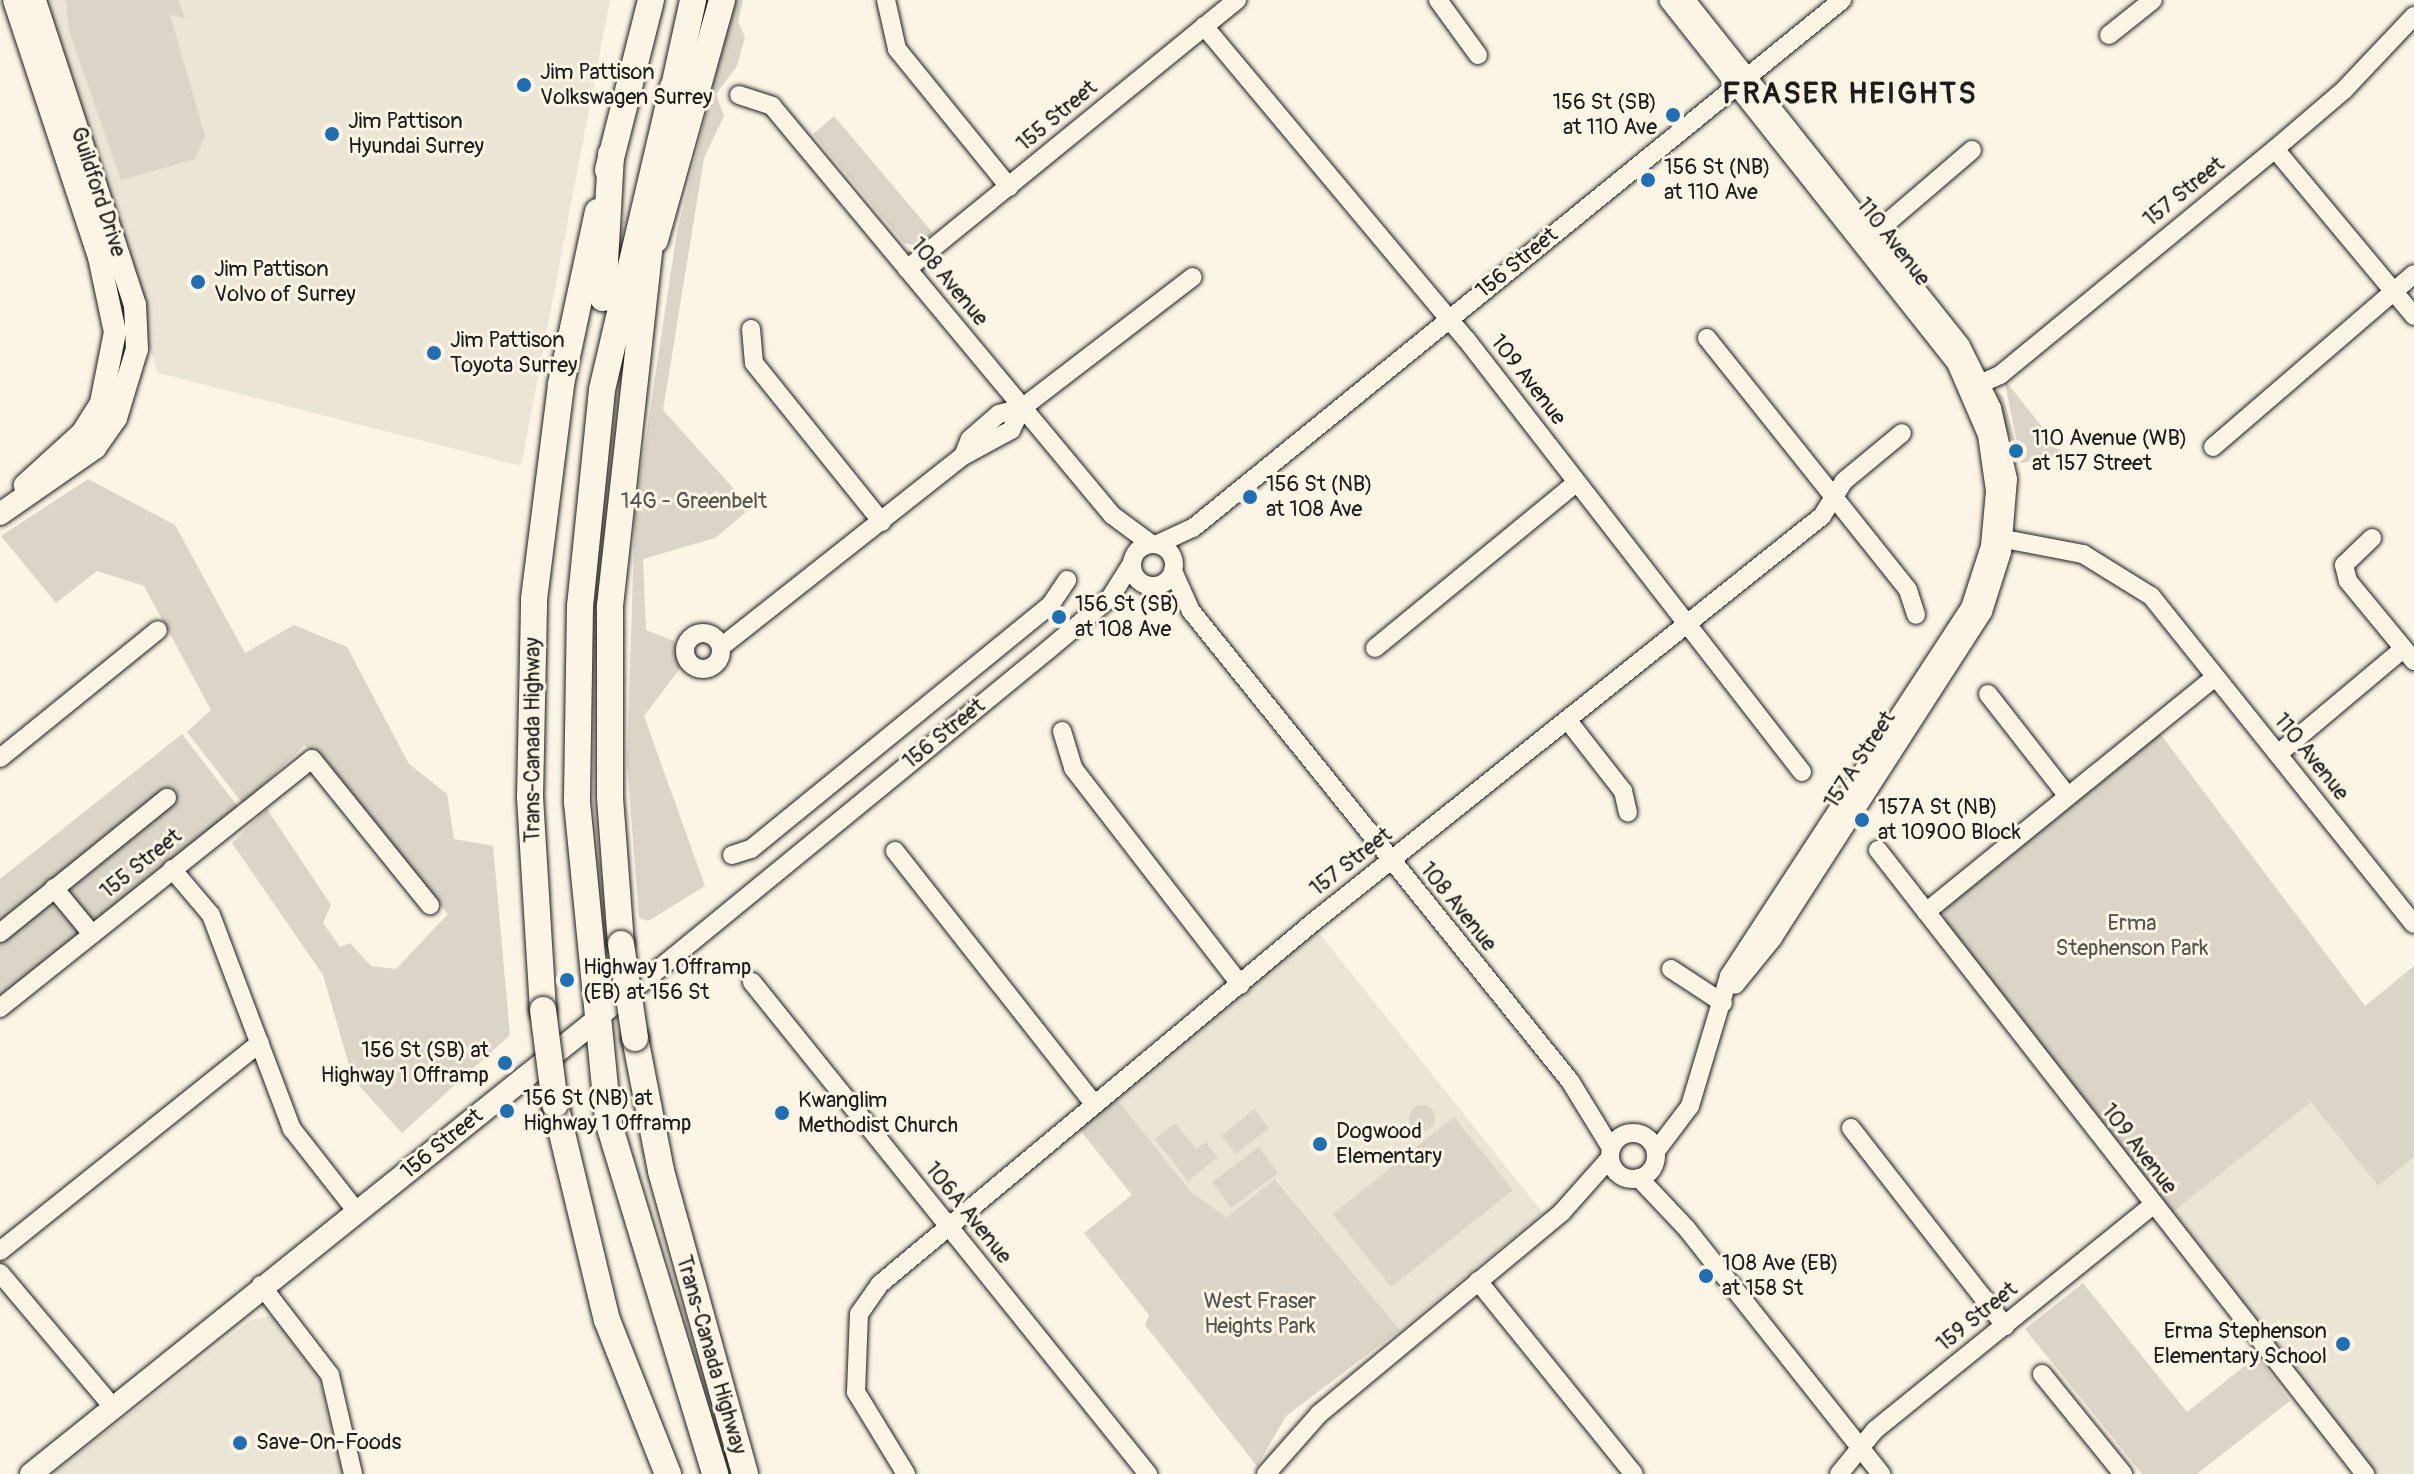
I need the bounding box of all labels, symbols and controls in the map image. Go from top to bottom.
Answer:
place label: Jim Pattison Volkswagen Surrey [540,59,712,110]
street label: 155 Street [1011,75,1103,157]
marker: Jim Pattison Volkswagen Surrey [515,76,533,94]
district label: FRASER HEIGHTS [1722,76,1978,112]
place label: 156 St (SB) at 110 Ave [1552,89,1657,140]
marker: 156 St (SB) at 110 Ave [1664,106,1682,124]
place label: Jim Pattison Hyundai Surrey [348,108,484,160]
street label: Guildford Drive [65,124,131,260]
marker: Jim Pattison Hyundai Surrey [323,125,341,143]
street label: 157 Street [2138,151,2230,233]
place label: 156 St (NB) at 110 Ave [1664,154,1771,206]
marker: 156 St (NB) at 110 Ave [1639,171,1657,189]
street label: 110 Avenue [1850,193,1936,291]
street label: 156 Street [1471,222,1563,304]
street label: 108 Avenue [904,232,994,332]
place label: Jim Pattison Volvo of Surrey [214,256,356,308]
marker: Jim Pattison Volvo of Surrey [189,273,207,291]
place label: Jim Pattison Toyota Surrey [450,327,578,378]
street label: 109 Avenue [1485,330,1571,430]
marker: Jim Pattison Toyota Surrey [425,344,443,362]
place label: 110 Avenue (WB) at 157 Street [2032,425,2187,476]
marker: 110 Avenue (WB) at 157 Street [2007,442,2025,460]
place label: 156 St (NB) at 108 Ave [1266,471,1373,522]
marker: 156 St (NB) at 108 Ave [1241,488,1259,506]
park label: 14G - Greenbelt [621,489,767,515]
place label: 156 St (SB) at 108 Ave [1075,591,1180,642]
marker: 156 St (SB) at 108 Ave [1050,608,1068,626]
street label: Trans-Canada Highway [520,637,546,843]
street label: 156 Street [898,693,990,775]
street label: 157A Street [1819,706,1901,814]
street label: 110 Avenue [2268,708,2354,806]
place label: 157A St (NB) at 10900 Block [1878,794,2021,846]
marker: 157A St (NB) at 10900 Block [1853,811,1871,829]
street label: 157 Street [1305,822,1397,902]
street label: 155 Street [95,823,187,905]
street label: 108 Avenue [1414,857,1502,957]
park label: Erma Stephenson Park [2056,910,2208,962]
place label: Highway 1 Offramp (EB) at 156 St [583,954,751,1006]
marker: Highway 1 Offramp (EB) at 156 St [558,971,576,989]
place label: 156 St (SB) at Highway 1 Offramp [321,1037,489,1088]
marker: 156 St (SB) at Highway 1 Offramp [496,1054,514,1072]
place label: 156 St (NB) at Highway 1 Offramp [523,1085,691,1136]
place label: Kwanglim Methodist Church [798,1087,958,1138]
street label: 109 Avenue [2096,1099,2182,1199]
marker: 156 St (NB) at Highway 1 Offramp [498,1102,516,1120]
street label: 156 Street [396,1103,488,1185]
marker: Kwanglim Methodist Church [773,1104,791,1122]
place label: Dogwood Elementary [1336,1118,1442,1170]
marker: Dogwood Elementary [1311,1135,1329,1153]
street label: 106A Avenue [919,1157,1017,1269]
place label: 108 Ave (EB) at 158 St [1722,1250,1839,1302]
street label: Trans-Canada Highway [670,1252,752,1458]
marker: 108 Ave (EB) at 158 St [1697,1267,1715,1285]
street label: 159 Street [1931,1276,2023,1358]
park label: West Fraser Heights Park [1204,1288,1316,1340]
place label: Erma Stephenson Elementary School [2153,1318,2327,1370]
marker: Erma Stephenson Elementary School [2334,1335,2352,1353]
place label: Save-On-Foods [256,1430,401,1456]
marker: Save-On-Foods [231,1434,249,1452]

